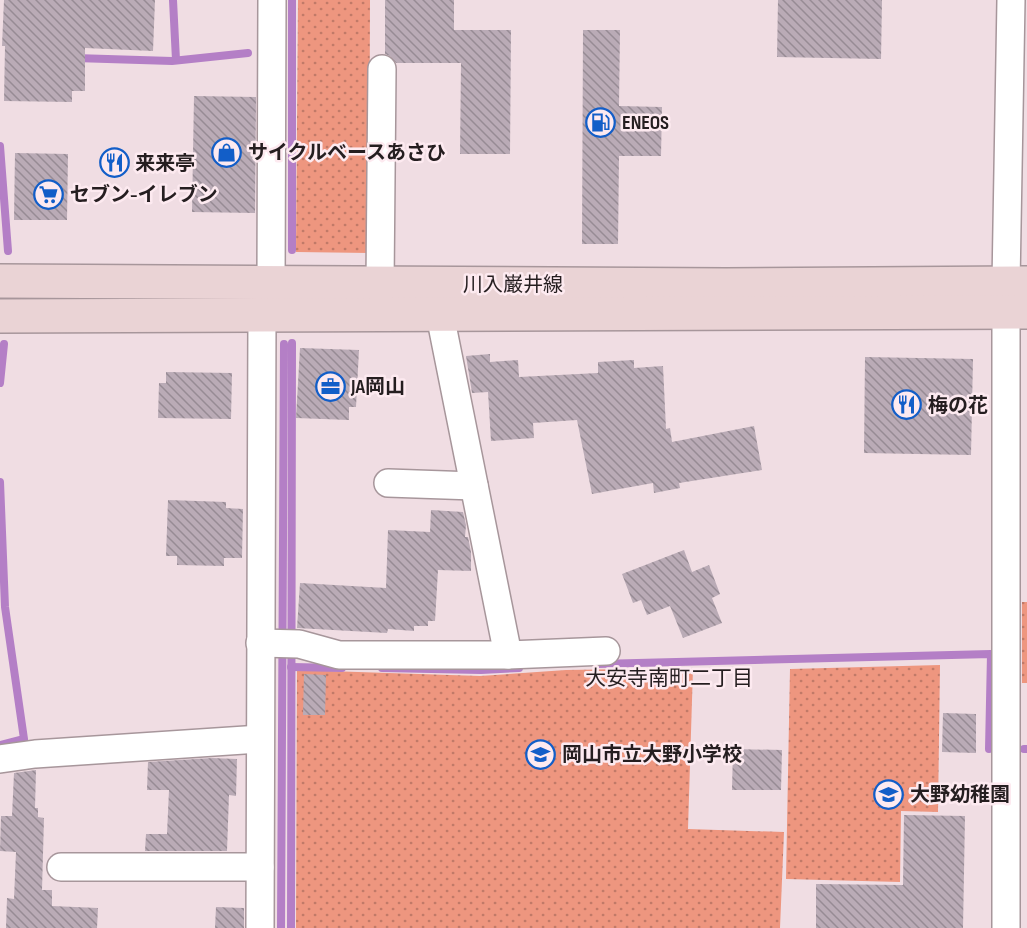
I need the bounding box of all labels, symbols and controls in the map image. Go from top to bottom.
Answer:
fuel station icon: ENEOS [585,106,617,138]
place label: ENEOS [622,111,669,135]
shop icon: サイクルベースあさひ [211,136,243,168]
place label: サイクルベースあさひ [248,141,446,165]
restaurant icon: 来来亭 [98,147,130,179]
place label: 来来亭 [135,152,195,176]
supermarket icon: セブン-イレブン [33,178,65,210]
place label: セブン-イレブン [70,183,218,207]
street label: 川入巌井線 [463,273,563,297]
office icon: JA岡山 [314,370,346,402]
place label: JA岡山 [350,375,405,399]
restaurant icon: 梅の花 [891,389,923,421]
place label: 梅の花 [928,394,988,418]
district label: 大安寺南町二丁目 [585,666,753,691]
school or university icon: 岡山市立大野小学校 [525,738,557,770]
place label: 岡山市立大野小学校 [562,743,742,767]
school or university icon: 大野幼稚園 [873,778,905,810]
place label: 大野幼稚園 [910,783,1010,807]

